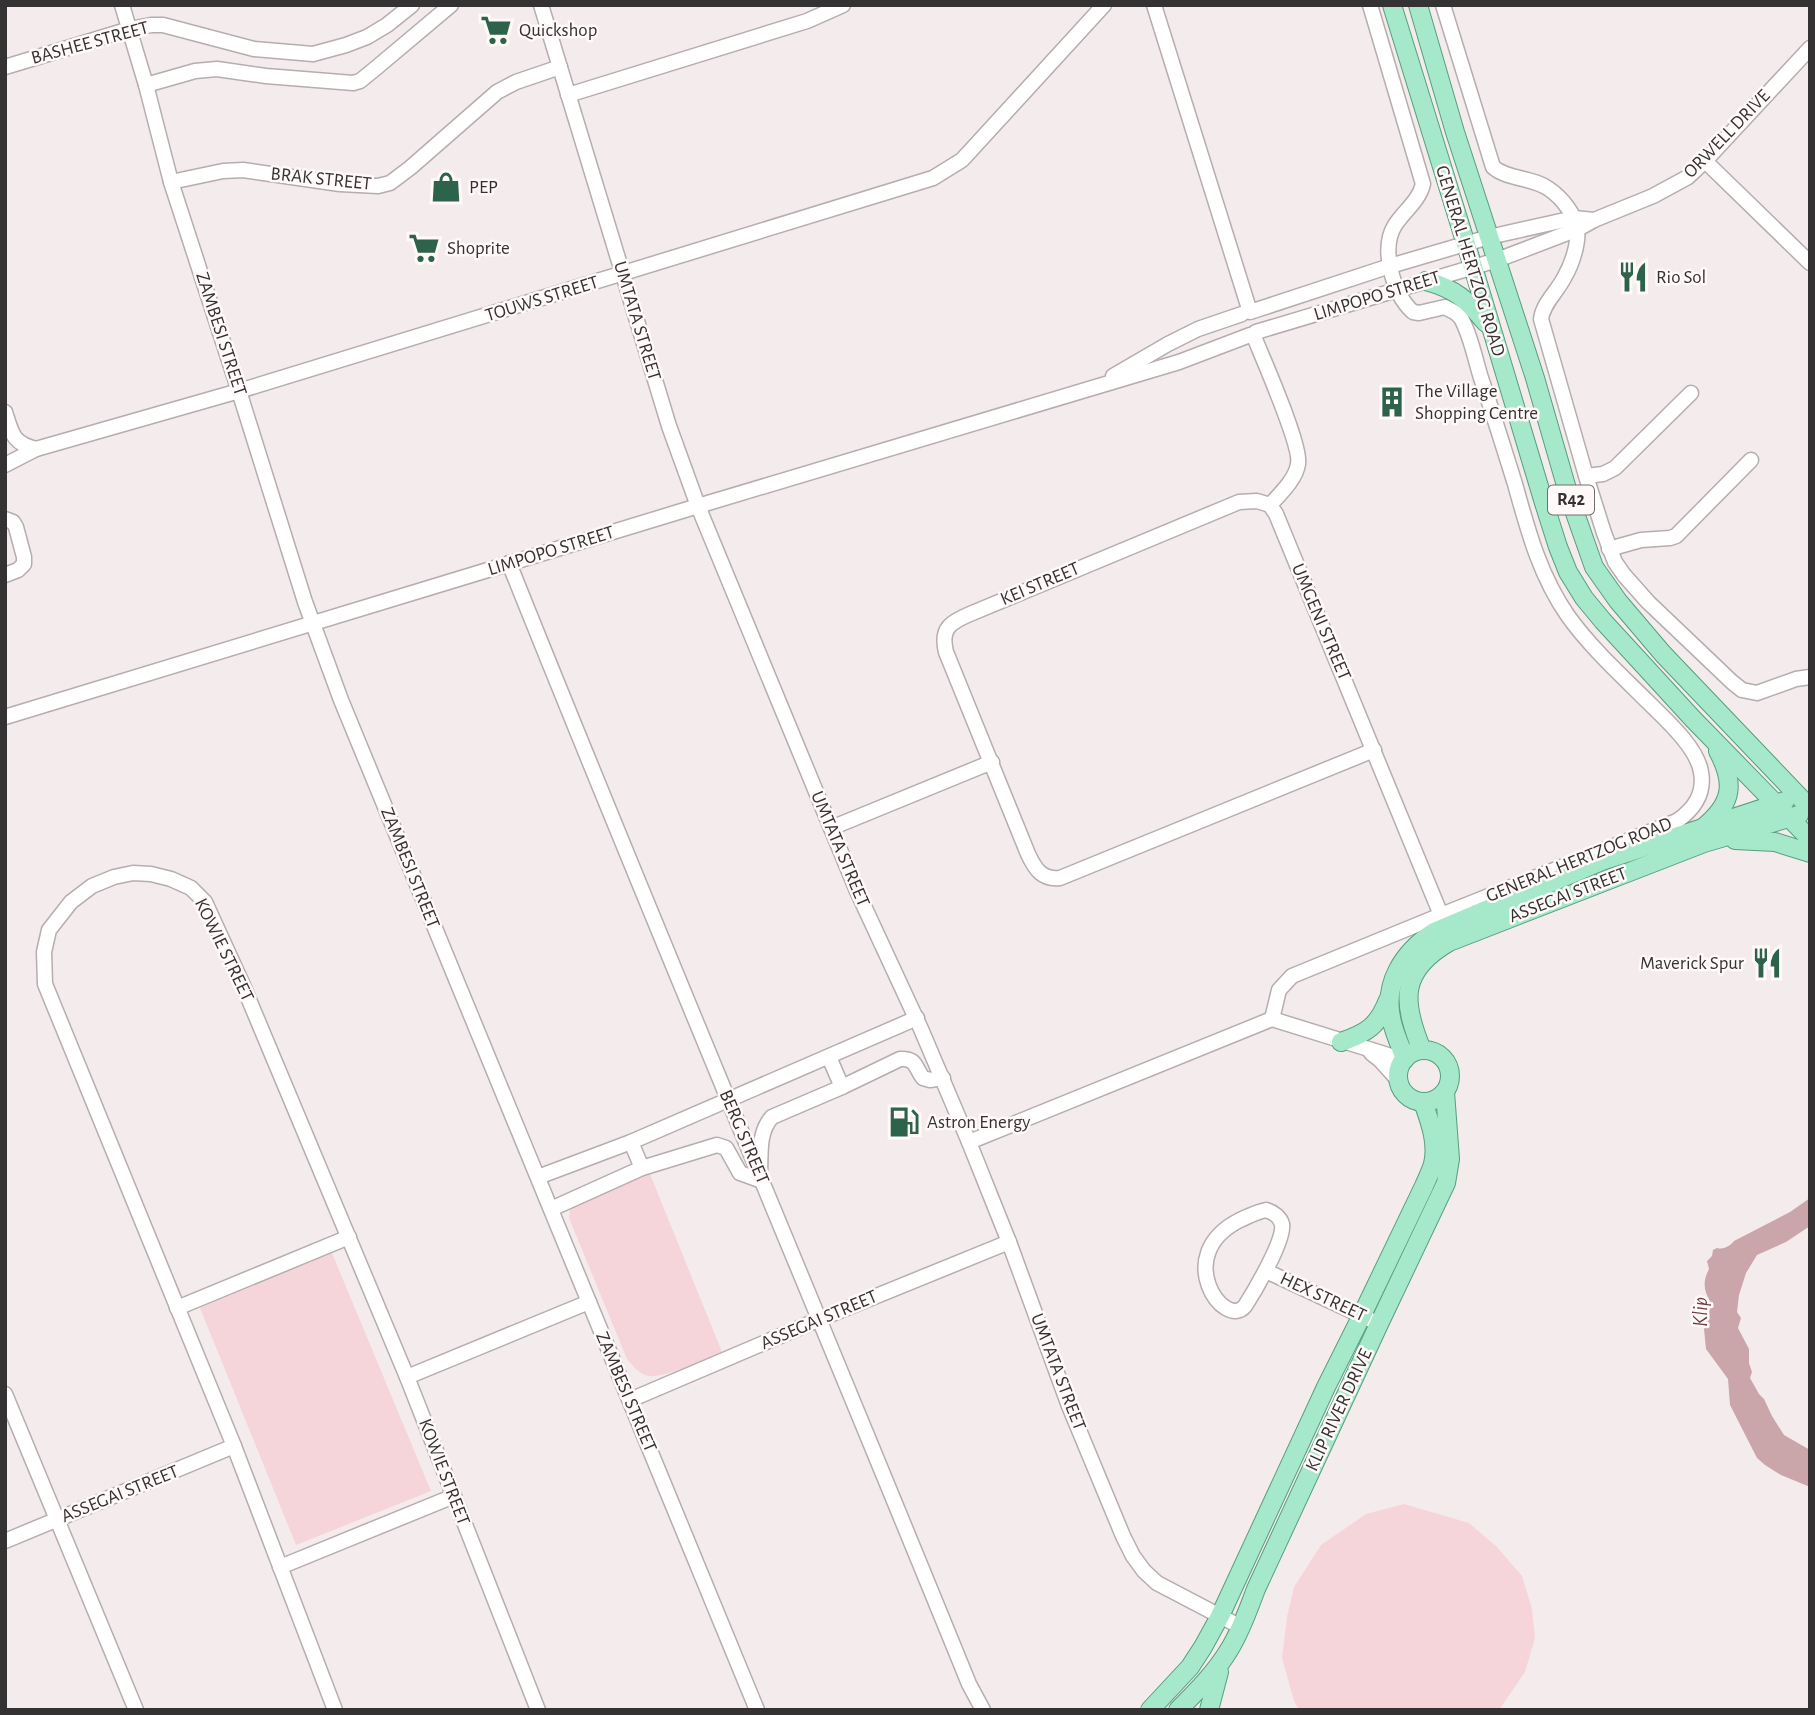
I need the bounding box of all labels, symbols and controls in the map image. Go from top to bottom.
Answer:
supermarket icon: Quickshop [479,13,513,47]
street label: BASHEE STREET [29,18,151,68]
place label: Quickshop [519,21,597,40]
street label: ORWELL DRIVE [1680,86,1774,182]
street label: GENERAL HERTZOG ROAD [1432,163,1508,359]
street label: BRAK STREET [270,164,372,194]
shop icon: PEP [429,170,463,204]
place label: PEP [469,178,498,197]
supermarket icon: Shoprite [407,231,441,265]
place label: Shoprite [447,239,510,258]
street label: UMTATA STREET [610,259,664,383]
restaurant icon: Rio Sol [1616,260,1650,294]
street label: LIMPOPO STREET [1312,268,1442,324]
place label: Rio Sol [1656,268,1706,287]
street label: ZAMBESI STREET [192,270,250,398]
street label: TOUWS STREET [483,273,601,325]
place label: The Village Shopping Centre [1415,382,1538,423]
building icon: The Village Shopping Centre [1375,385,1409,419]
road number: R42 [1548,486,1594,514]
street label: LIMPOPO STREET [486,523,616,579]
street label: KEI STREET [998,559,1082,609]
street label: UMGENI STREET [1288,561,1354,683]
street label: UMTATA STREET [807,788,873,910]
street label: ZAMBESI STREET [377,805,443,931]
street label: GENERAL HERTZOG ROAD [1483,814,1675,906]
street label: ASSEGAI STREET [1506,864,1630,926]
street label: KOWIE STREET [191,895,257,1005]
restaurant icon: Maverick Spur [1750,946,1784,980]
place label: Maverick Spur [1640,954,1744,973]
street label: BERG STREET [716,1087,772,1187]
fuel station icon: Astron Energy [887,1105,921,1139]
place label: Astron Energy [927,1113,1030,1132]
street label: HEX STREET [1277,1269,1369,1325]
street label: ASSEGAI STREET [758,1287,880,1353]
water label: Klip [1690,1297,1712,1327]
street label: UMTATA STREET [1027,1311,1089,1433]
street label: ZAMBESI STREET [592,1329,660,1455]
street label: KLIP RIVER DRIVE [1302,1346,1376,1474]
street label: KOWIE STREET [415,1416,473,1528]
street label: ASSEGAI STREET [59,1462,181,1526]

